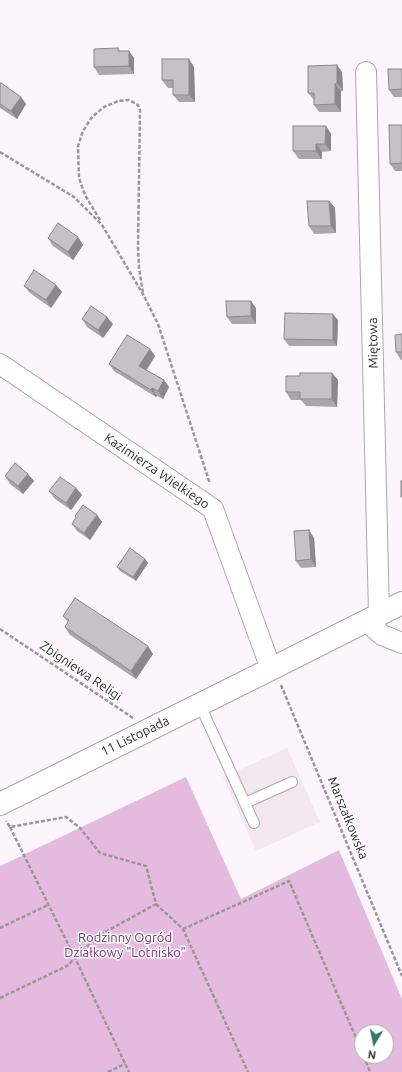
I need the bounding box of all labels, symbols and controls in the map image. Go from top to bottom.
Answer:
street label: Miętowa [365,317,381,369]
street label: Kazimierza Wielkiego [101,430,213,512]
street label: Zbigniewa Religi [37,638,125,704]
street label: 11 Listopada [98,713,172,759]
street label: Marszałkowska [324,775,372,861]
park label: Rodzinny Ogród Działkowy "Lotnisko" [64,930,186,961]
north arrow [354,1024,394,1064]
text: N [367,1048,377,1061]

